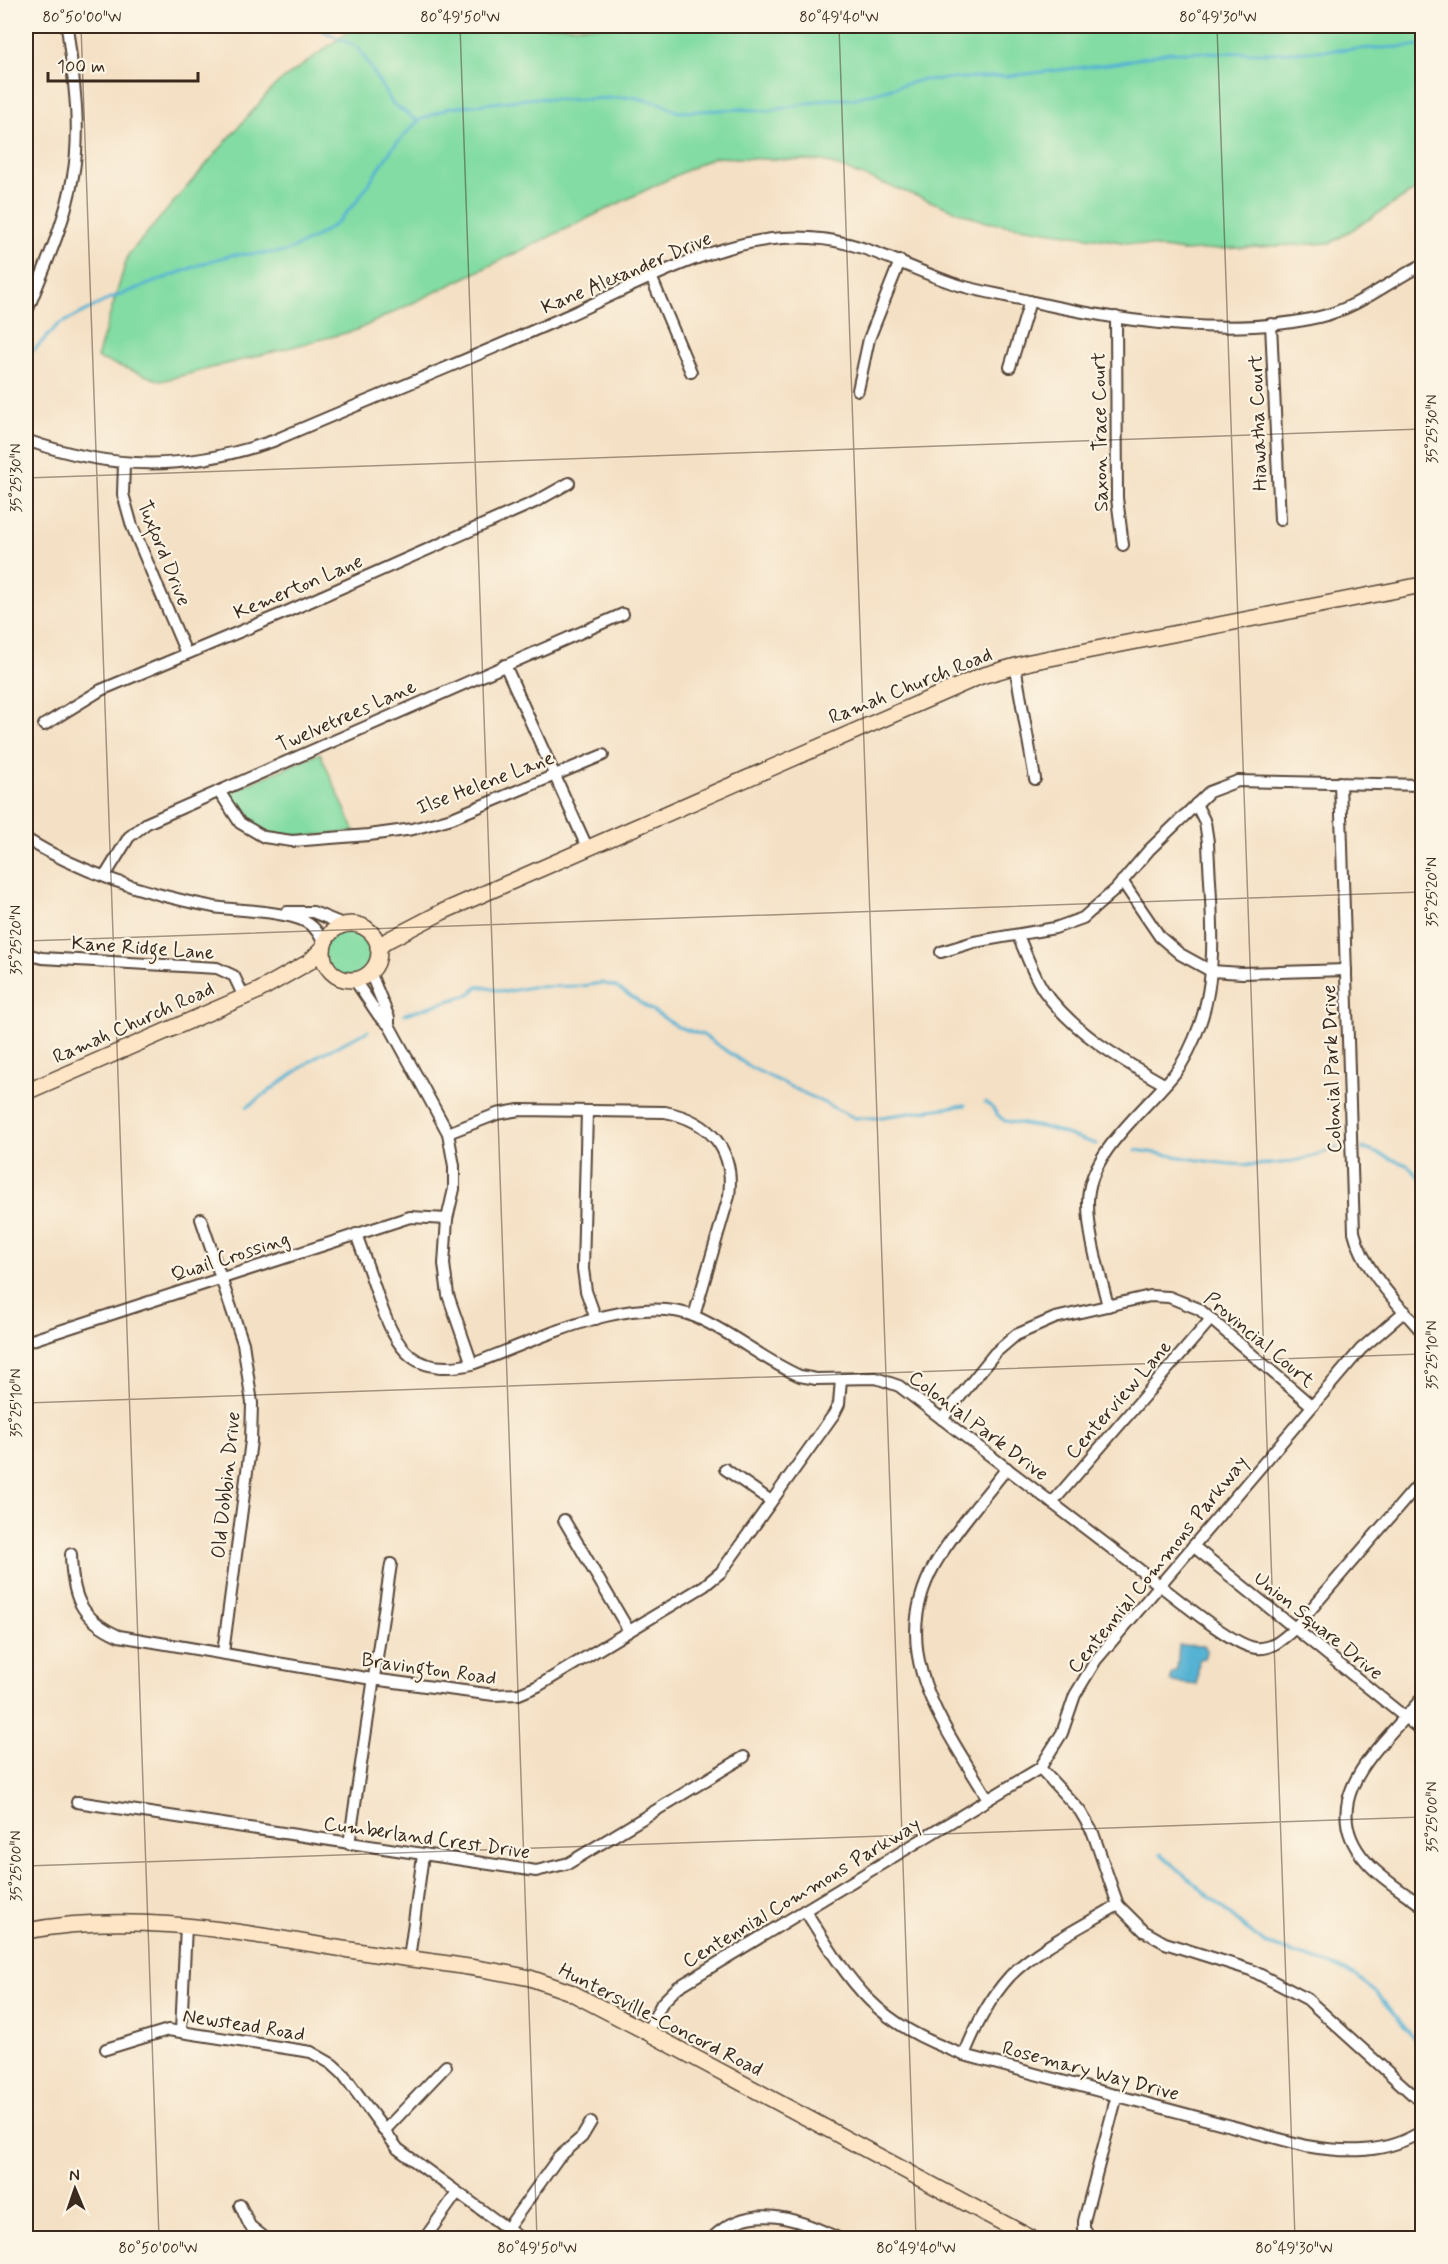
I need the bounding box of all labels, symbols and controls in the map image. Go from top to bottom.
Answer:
text: 80°50'00"W [43,8,121,28]
text: 80°49'50"W [420,8,500,28]
text: 80°49'40"W [799,8,879,28]
text: 80°49'30"W [1179,8,1257,28]
scale bar [48,45,198,83]
text: 100 m [57,55,105,79]
street label: Kane Alexander Drive [537,225,716,321]
street label: Saxon Trace Court [1086,352,1115,512]
street label: Hiawatha Court [1243,354,1274,492]
text: 35°25'30"N [1423,394,1443,464]
text: 35°25'30"N [7,443,27,513]
street label: Tuxford Drive [128,497,197,611]
street label: Kemerton Lane [230,548,367,627]
street label: Ramah Church Road [825,641,996,731]
street label: Twelvetrees Lane [272,673,421,759]
street label: Ilse Helene Lane [413,745,558,822]
text: 35°25'20"N [1423,857,1443,927]
text: 35°25'20"N [7,905,27,975]
street label: Kane Ridge Lane [70,930,215,969]
street label: Ramah Church Road [49,976,219,1071]
street label: Colonial Park Drive [1316,984,1349,1154]
street label: Quail Crossing [168,1226,293,1289]
street label: Provincial Court [1198,1286,1320,1395]
text: 35°25'10"N [1423,1320,1443,1390]
street label: Centerview Lane [1060,1335,1179,1465]
street label: Colonial Park Drive [903,1365,1054,1488]
text: 35°25'10"N [7,1368,27,1438]
street label: Old Dobbin Drive [205,1410,248,1560]
street label: Centennial Commons Parkway [1062,1450,1255,1680]
street label: Union Square Drive [1248,1566,1388,1687]
street label: Bravington Road [359,1647,498,1694]
text: 35°25'00"N [1423,1782,1443,1852]
street label: Cumberland Crest Drive [322,1811,532,1866]
street label: Centennial Commons Parkway [678,1811,926,1975]
text: 35°25'00"N [7,1831,27,1901]
street label: Huntersville-Concord Road [554,1957,767,2084]
street label: Newstead Road [181,2003,307,2048]
street label: Rosemary Way Drive [999,2035,1182,2108]
north arrow [45,2159,105,2219]
text: N [69,2165,80,2186]
text: 80°50'00"W [119,2239,197,2259]
text: 80°49'50"W [497,2239,577,2259]
text: 80°49'40"W [876,2239,956,2259]
text: 80°49'30"W [1255,2239,1333,2259]

